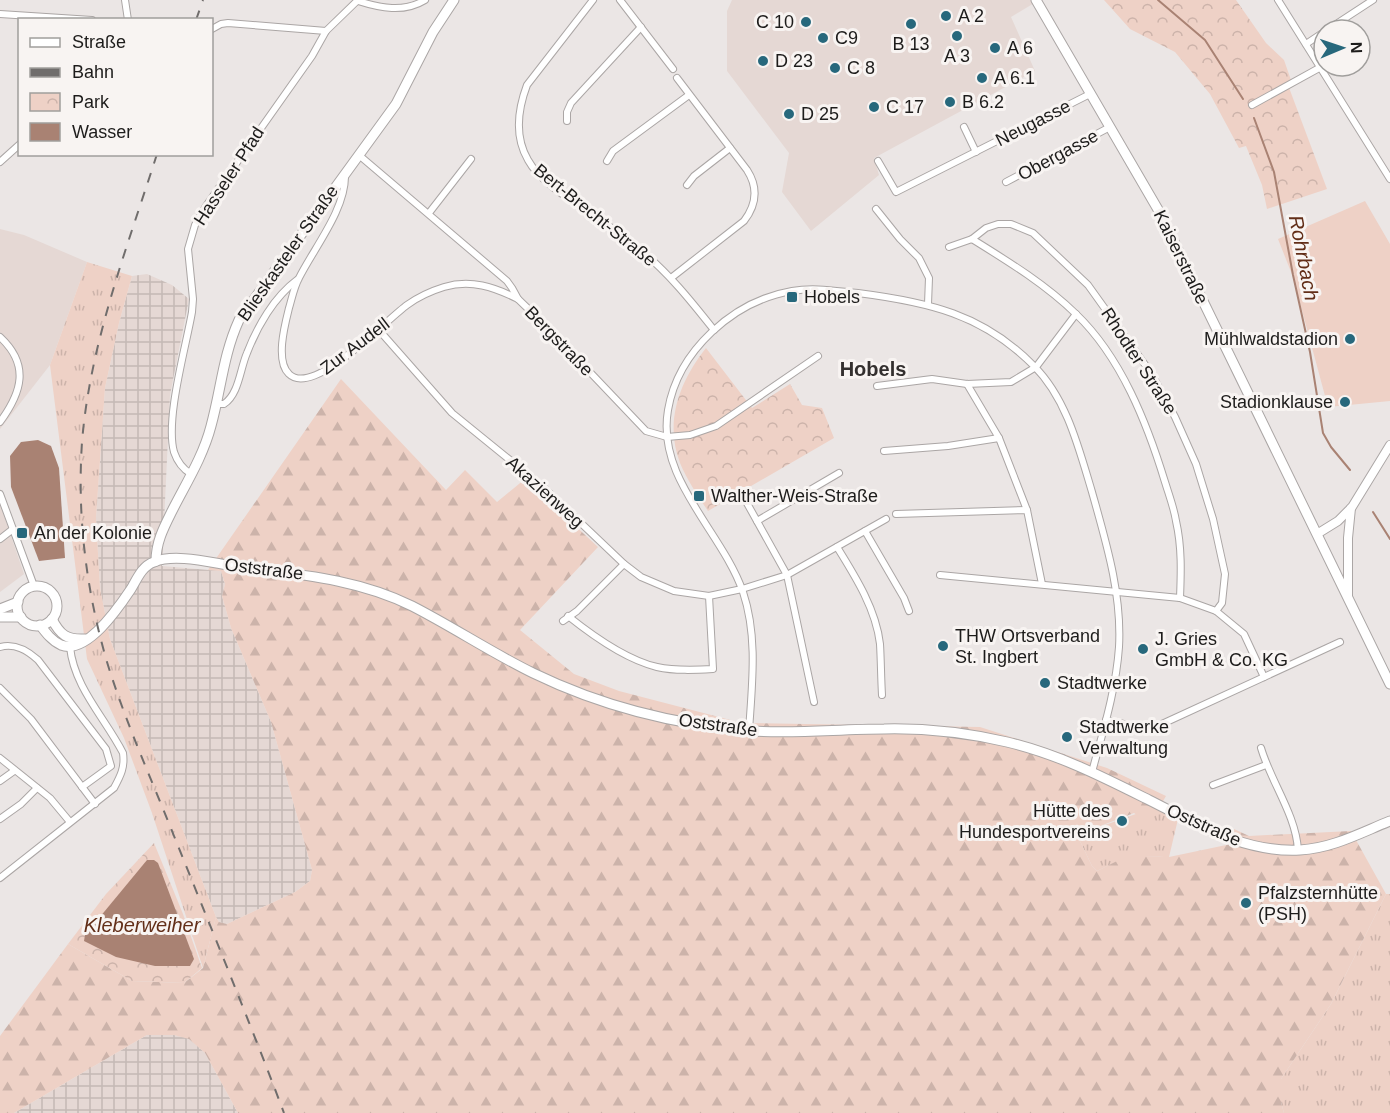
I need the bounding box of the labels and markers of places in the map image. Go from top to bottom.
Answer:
place label: A 2 [958,6,984,26]
marker: A 2 [939,9,953,23]
place label: C 10 [756,12,794,32]
marker: C 10 [799,15,813,29]
marker: B 13 [904,17,918,31]
place label: C9 [835,28,858,48]
marker: A 3 [950,29,964,43]
marker: C9 [816,31,830,45]
place label: B 13 [892,34,930,54]
place label: A 6 [1007,38,1033,58]
marker: A 6 [988,41,1002,55]
place label: A 3 [944,46,970,66]
place label: D 23 [775,51,813,71]
marker: D 23 [756,54,770,68]
place label: C 8 [847,58,875,78]
marker: C 8 [828,61,842,75]
place label: A 6.1 [994,68,1035,88]
marker: A 6.1 [975,71,989,85]
place label: B 6.2 [962,92,1004,112]
marker: B 6.2 [943,95,957,109]
place label: C 17 [886,97,924,117]
marker: C 17 [867,100,881,114]
place label: D 25 [801,104,839,124]
marker: D 25 [782,107,796,121]
place label: Hobels [804,287,860,307]
marker: Hobels [785,290,799,304]
place label: Mühlwaldstadion [1204,329,1338,349]
marker: Mühlwaldstadion [1343,332,1357,346]
place label: Stadionklause [1220,392,1333,412]
marker: Stadionklause [1338,395,1352,409]
place label: Walther-Weis-Straße [711,486,878,506]
marker: Walther-Weis-Straße [692,489,706,503]
place label: An der Kolonie [34,523,152,543]
marker: An der Kolonie [15,526,29,540]
place label: THW Ortsverband St. Ingbert [955,626,1100,667]
place label: J. Gries GmbH & Co. KG [1155,629,1288,670]
marker: THW Ortsverband St. Ingbert [936,639,950,653]
marker: J. Gries GmbH & Co. KG [1136,642,1150,656]
place label: Stadtwerke [1057,673,1147,693]
marker: Stadtwerke [1038,676,1052,690]
place label: Stadtwerke Verwaltung [1079,717,1169,758]
marker: Stadtwerke Verwaltung [1060,730,1074,744]
place label: Hütte des Hundesportvereins [959,801,1110,842]
marker: Hütte des Hundesportvereins [1115,814,1129,828]
place label: Pfalzsternhütte (PSH) [1258,883,1378,924]
marker: Pfalzsternhütte (PSH) [1239,896,1253,910]

